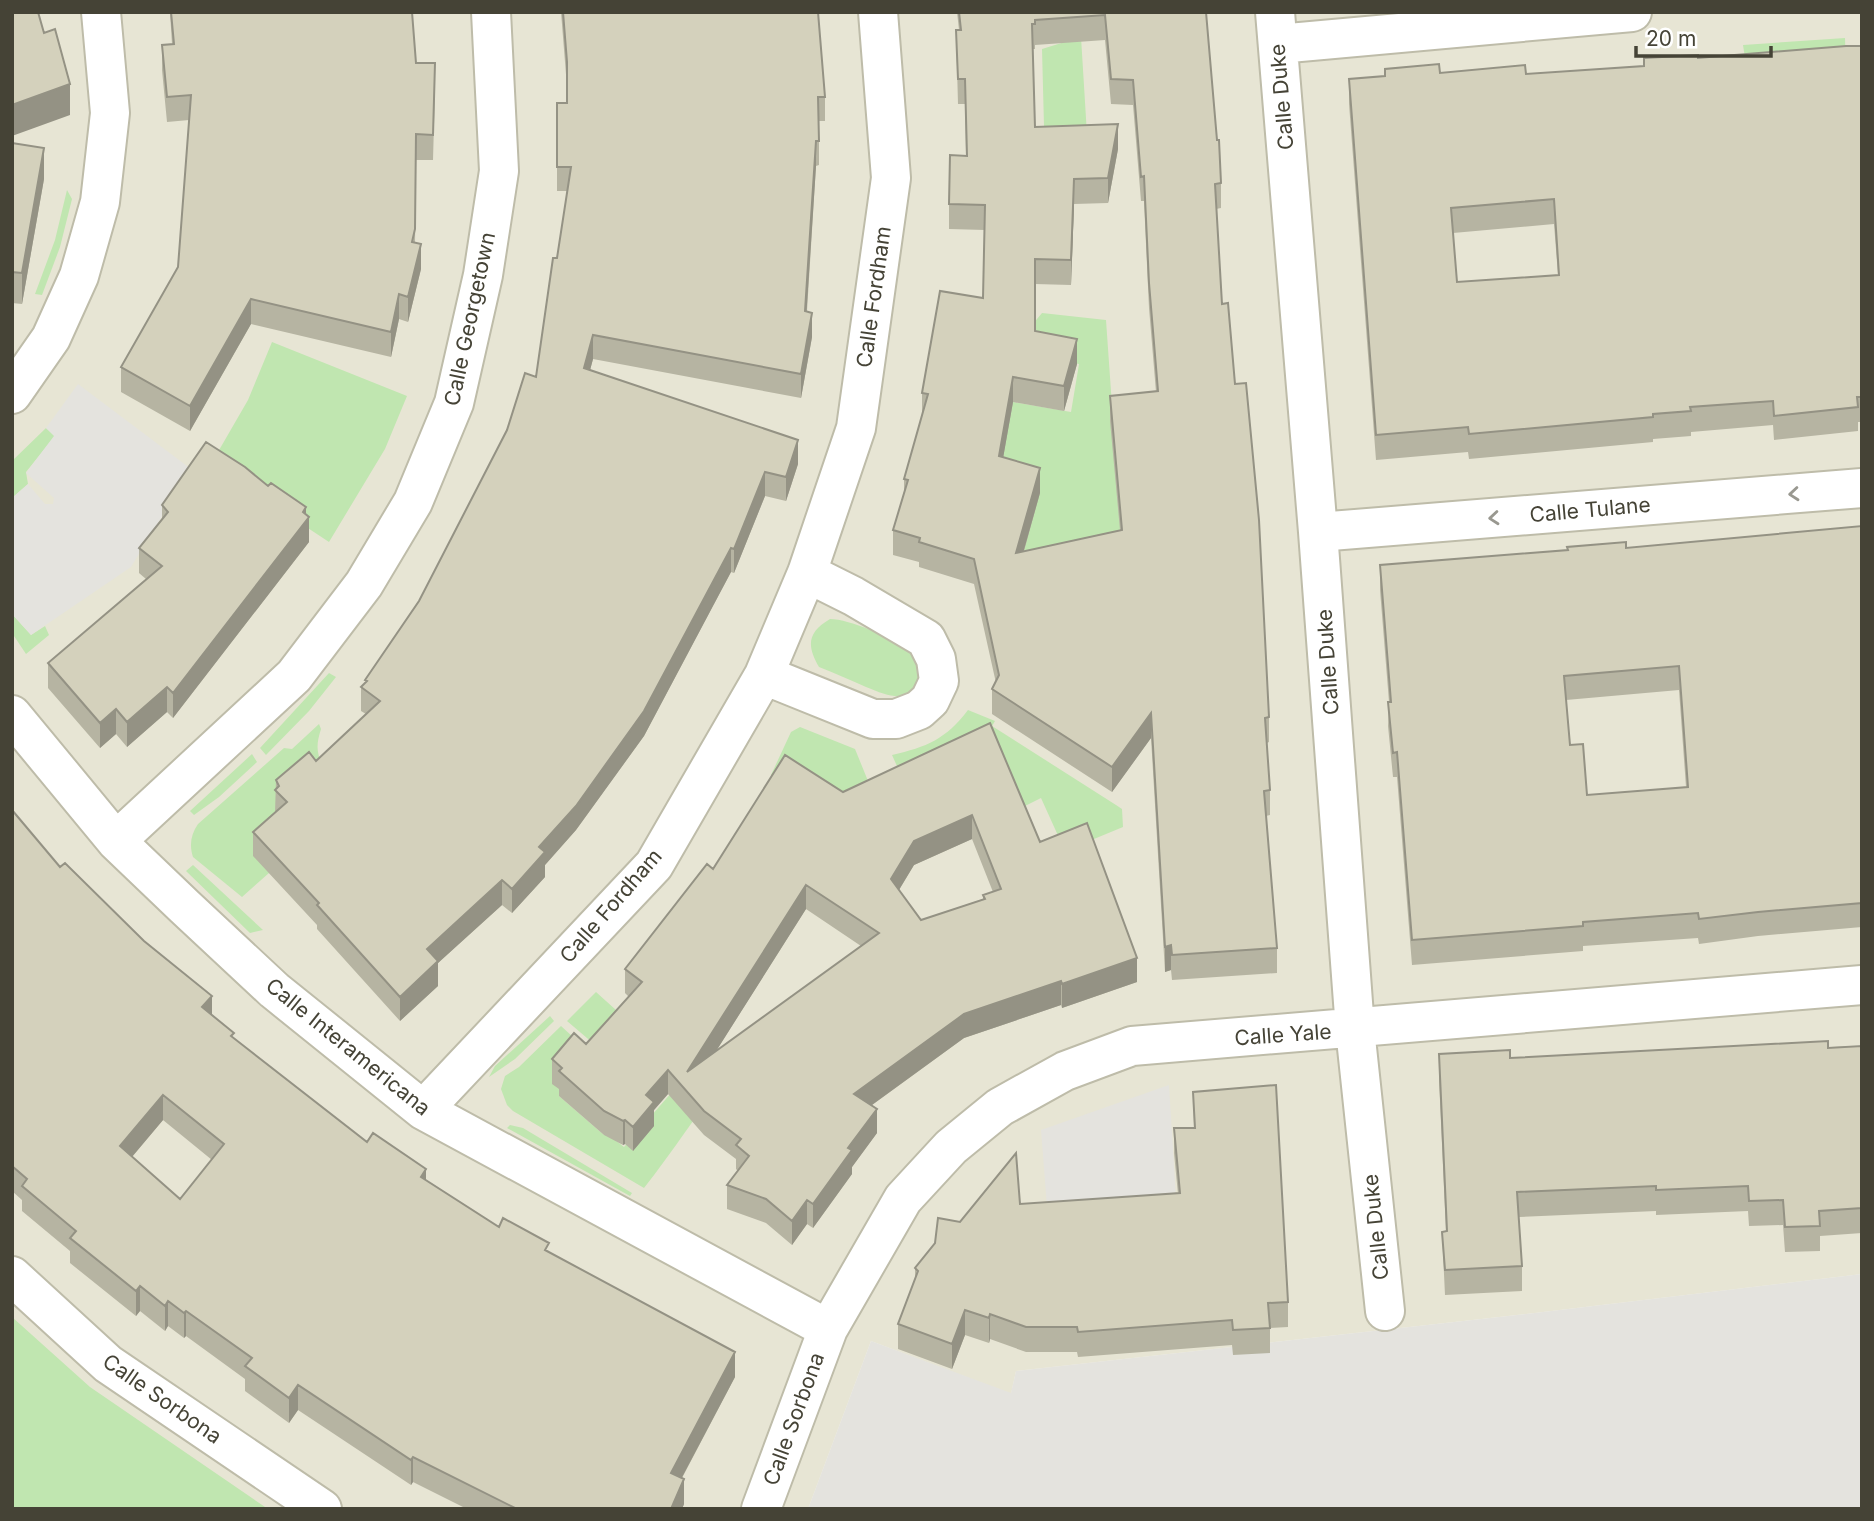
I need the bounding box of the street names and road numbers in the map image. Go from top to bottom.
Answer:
street label: Calle Duke [1264,43,1299,151]
street label: Calle Fordham [851,225,896,369]
street label: Calle Georgetown [439,230,500,408]
street label: Calle Tulane [1528,492,1652,527]
street label: Calle Duke [1311,608,1344,716]
street label: Calle Fordham [554,844,667,968]
street label: Calle Interamericana [261,973,436,1121]
street label: Calle Yale [1234,1019,1332,1050]
street label: Calle Duke [1358,1173,1393,1281]
street label: Calle Sorbona [98,1348,227,1449]
street label: Calle Sorbona [758,1349,829,1489]

